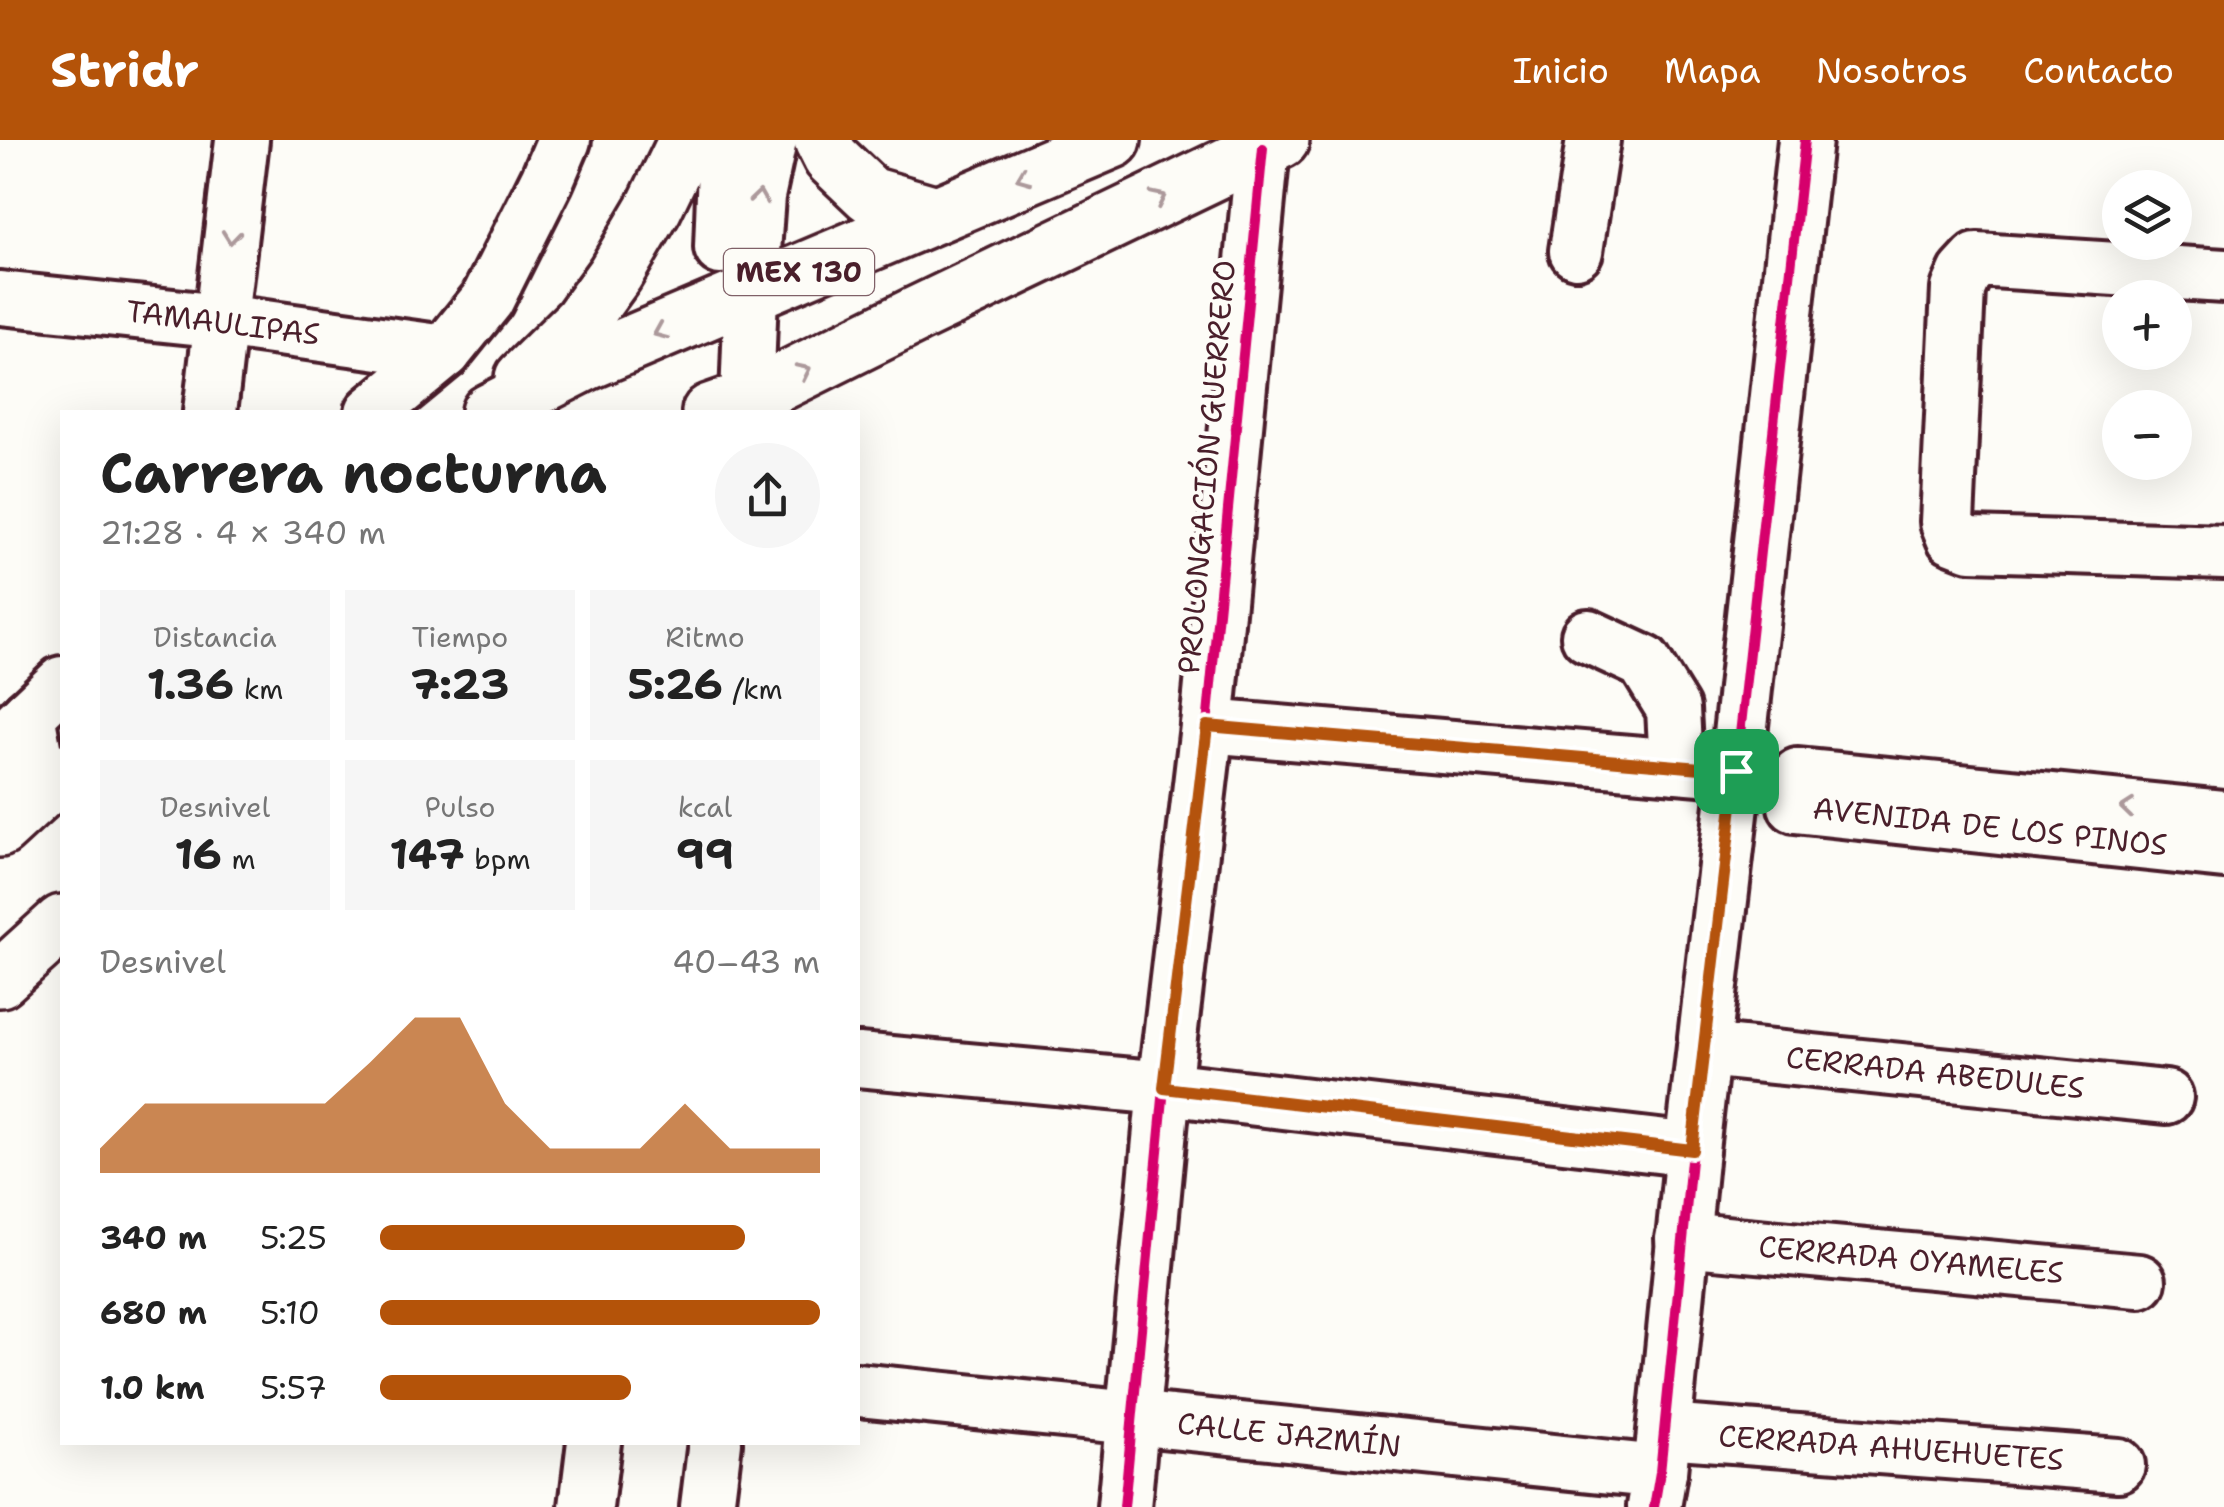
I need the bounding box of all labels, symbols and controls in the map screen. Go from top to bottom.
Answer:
text: Stridr [50,38,199,102]
text: Inicio [1513,47,1609,94]
text: Mapa [1664,47,1761,94]
text: Nosotros [1816,47,1968,94]
text: Contacto [2023,47,2174,94]
one-way arrow [1015,166,1033,186]
map controls [2102,170,2192,480]
button: layers [2102,170,2192,260]
one-way arrow [747,189,768,205]
one-way arrow [1149,190,1167,210]
one-way arrow [221,229,242,245]
road number: MEX 130 [724,249,874,295]
street label: PROLONGACIÓN GUERRERO [1168,258,1245,676]
button: + [2102,280,2192,370]
street label: TAMAULIPAS [124,290,322,355]
one-way arrow [652,320,670,340]
one-way arrow [793,363,811,383]
button: − [2102,390,2192,480]
text: Carrera nocturna [100,436,607,510]
button: share [715,443,820,548]
text: 21:28 · 4 × 340 m [100,511,386,554]
text: Distancia [153,618,277,656]
text: Tiempo [412,618,508,656]
text: Ritmo [665,618,745,656]
text: 1.36 [147,656,234,712]
text: 7:23 [411,656,509,712]
text: 5:26 [627,656,723,712]
text: km [234,670,283,708]
text: /km [723,670,783,708]
pin [1694,729,1779,814]
icon: arrive [1709,744,1764,799]
street label: AVENIDA DE LOS PINOS [1811,787,2169,866]
text: Desnivel [160,788,270,826]
text: Pulso [424,788,496,826]
text: kcal [678,788,732,826]
one-way arrow [2119,797,2135,819]
text: 16 [174,826,222,882]
text: 147 [389,826,465,882]
text: 99 [676,826,734,882]
text: m [222,840,256,878]
text: bpm [465,840,531,878]
text: Desnivel [100,940,226,983]
text: 40–43 m [672,940,820,983]
street label: CERRADA ABEDULES [1784,1036,2086,1109]
text: 340 m [100,1216,207,1259]
text: 5:25 [260,1216,327,1259]
street label: CERRADA OYAMELES [1757,1226,2065,1293]
text: 680 m [100,1291,207,1334]
text: 5:10 [260,1291,320,1334]
text: 1.0 km [100,1366,205,1409]
text: 5:57 [260,1366,327,1409]
street label: CALLE JAZMÍN [1175,1402,1403,1467]
street label: CERRADA AHUEHUETES [1717,1415,2065,1480]

